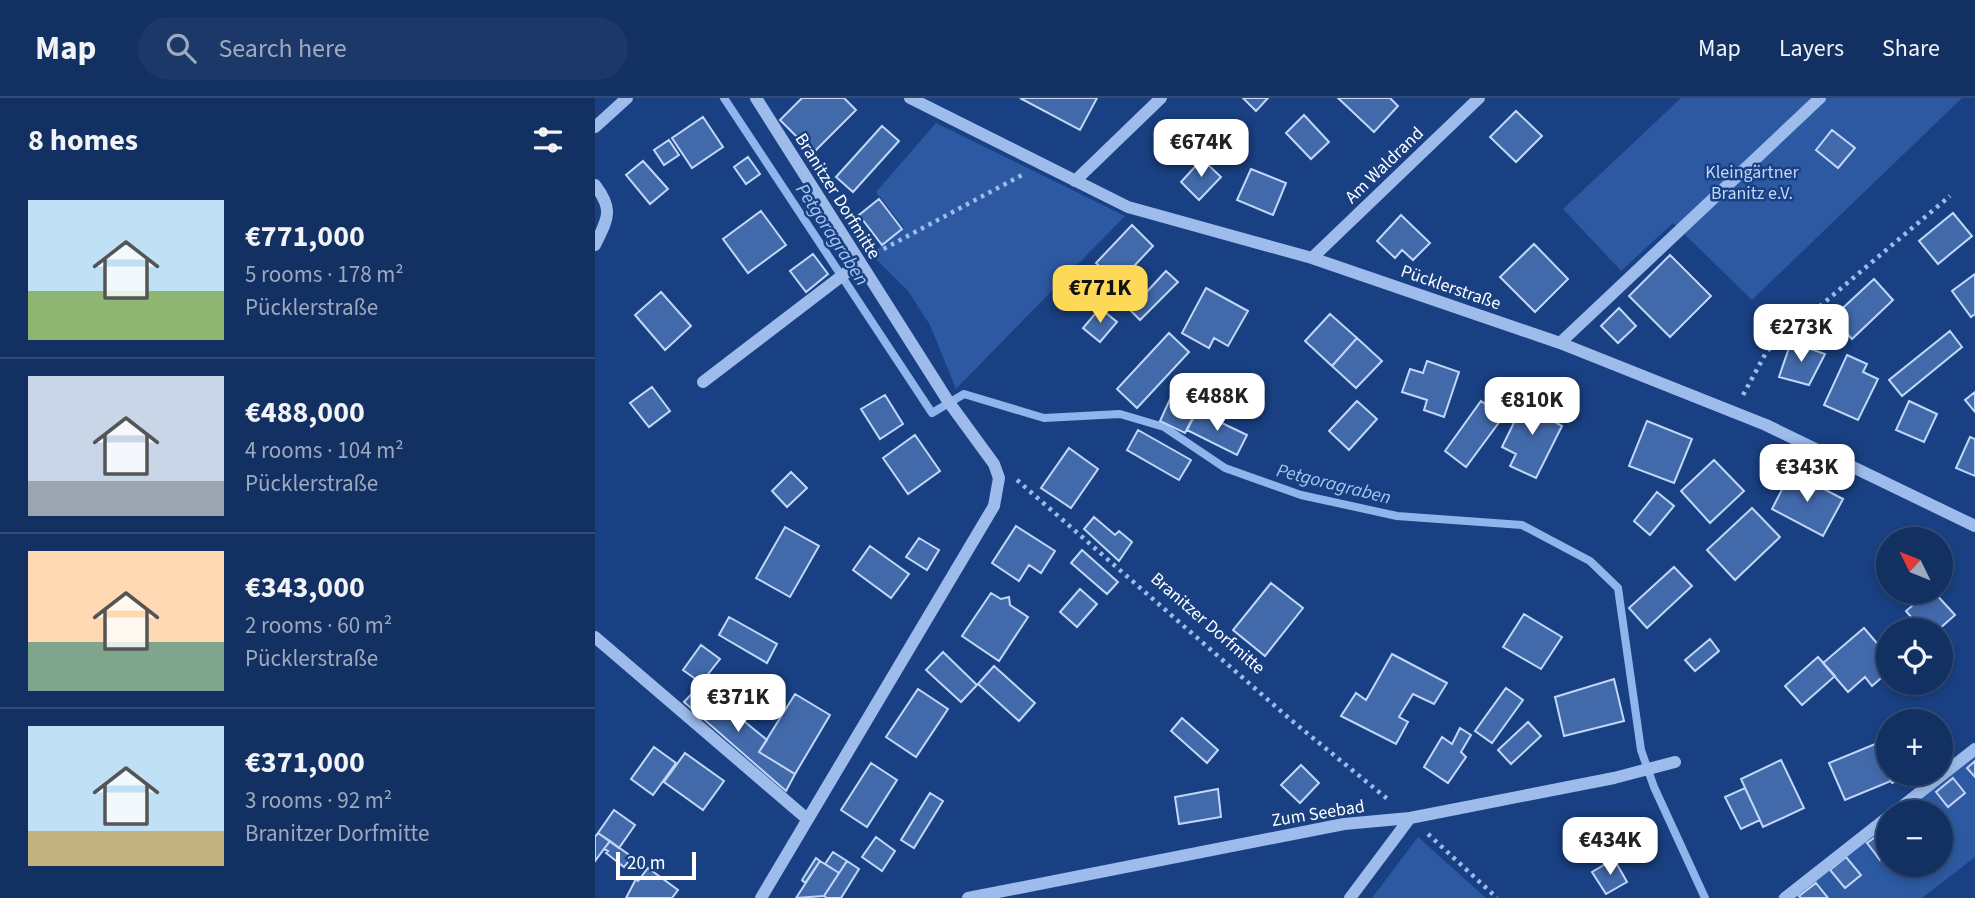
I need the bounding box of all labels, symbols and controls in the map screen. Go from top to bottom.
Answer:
search box [138,17,628,80]
text: Map [35,25,96,72]
icon: search [162,29,200,67]
text: Search here [218,30,347,67]
text: Map [1698,31,1741,66]
text: Layers [1779,31,1844,66]
text: Share [1882,31,1940,66]
text: 8 homes [28,119,138,162]
pin: €674K [1152,120,1250,179]
icon: filters [529,121,567,159]
street label: Am Waldrand [1340,121,1429,209]
text: €674K [1170,125,1232,158]
street label: Branitzer Dorfmitte [789,128,886,264]
park label: Kleingärtner Branitz e.V. [1705,160,1799,206]
water label: Petgoragraben [789,178,875,291]
text: €771,000 [245,215,365,258]
icon: home [84,228,168,312]
text: 5 rooms · 178 m² [245,258,404,291]
street label: Pücklerstraße [1397,259,1504,316]
pin: €771K [1051,266,1149,325]
text: €771K [1069,271,1131,304]
text: Pücklerstraße [245,291,378,324]
pin: €273K [1752,304,1850,364]
text: €273K [1770,310,1832,343]
pin: €488K [1168,374,1266,433]
pin: €810K [1483,378,1581,437]
text: €488K [1186,379,1248,412]
text: €810K [1501,383,1563,416]
text: €488,000 [245,391,365,434]
icon: home [84,404,168,488]
text: 4 rooms · 104 m² [245,434,404,467]
pin: €343K [1758,444,1856,504]
text: €343K [1776,450,1838,483]
water label: Petgoragraben [1274,457,1394,512]
text: Pücklerstraße [245,467,378,500]
north arrow [1876,527,1953,604]
map controls [1876,527,1953,877]
text: €343,000 [245,566,365,609]
street label: Branitzer Dorfmitte [1145,567,1270,680]
icon: home [84,579,168,663]
text: 2 rooms · 60 m² [245,609,392,642]
button: locate [1876,618,1953,695]
text: Pücklerstraße [245,642,378,675]
pin: €371K [689,674,787,734]
text: €371K [707,680,769,713]
button: + [1876,709,1953,786]
text: €371,000 [245,741,365,784]
icon: home [84,754,168,838]
text: 3 rooms · 92 m² [245,784,392,817]
street label: Zum Seebad [1270,794,1366,833]
button: − [1876,800,1953,877]
text: Branitzer Dorfmitte [245,817,429,850]
pin: €434K [1561,818,1659,877]
text: €434K [1579,823,1641,856]
scale bar [616,849,697,881]
text: 20 m [627,850,665,877]

